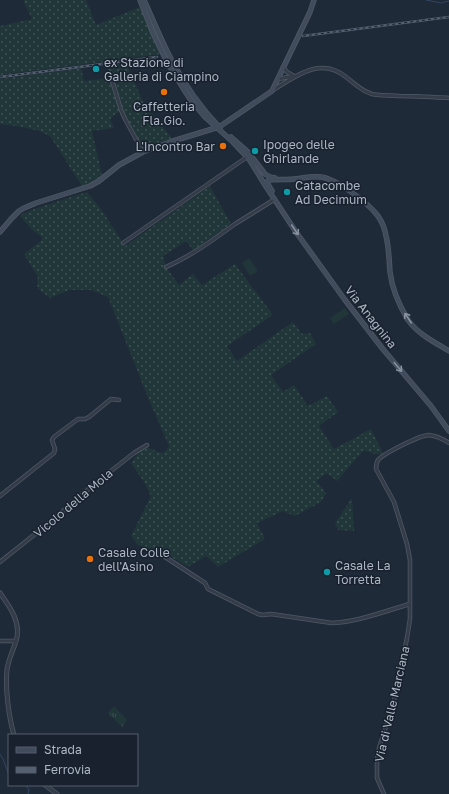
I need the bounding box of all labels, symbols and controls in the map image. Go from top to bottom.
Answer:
place label: ex Stazione di Galleria di Ciampino [104,55,219,84]
marker: ex Stazione di Galleria di Ciampino [91,64,101,74]
marker: Caffetteria Fla.Gio. [159,87,169,97]
place label: Caffetteria Fla.Gio. [133,99,195,128]
place label: Ipogeo delle Ghirlande [263,137,335,166]
place label: L'Incontro Bar [136,139,215,154]
marker: L'Incontro Bar [218,141,228,151]
marker: Ipogeo delle Ghirlande [250,146,260,156]
place label: Catacombe Ad Decimum [295,178,367,207]
marker: Catacombe Ad Decimum [282,187,292,197]
one-way arrow [291,224,299,235]
street label: Via Anagnina [342,283,400,351]
one-way arrow [404,313,412,324]
one-way arrow [394,361,403,372]
street label: Vicolo della Mola [30,465,116,541]
place label: Casale Colle dell'Asino [98,545,170,574]
marker: Casale Colle dell'Asino [85,554,95,564]
place label: Casale La Torretta [335,558,391,587]
marker: Casale La Torretta [322,567,332,577]
street label: Via di Valle Marciana [371,645,413,763]
legend [8,734,138,786]
text: Strada [44,742,82,757]
text: Ferrovia [44,762,91,777]

